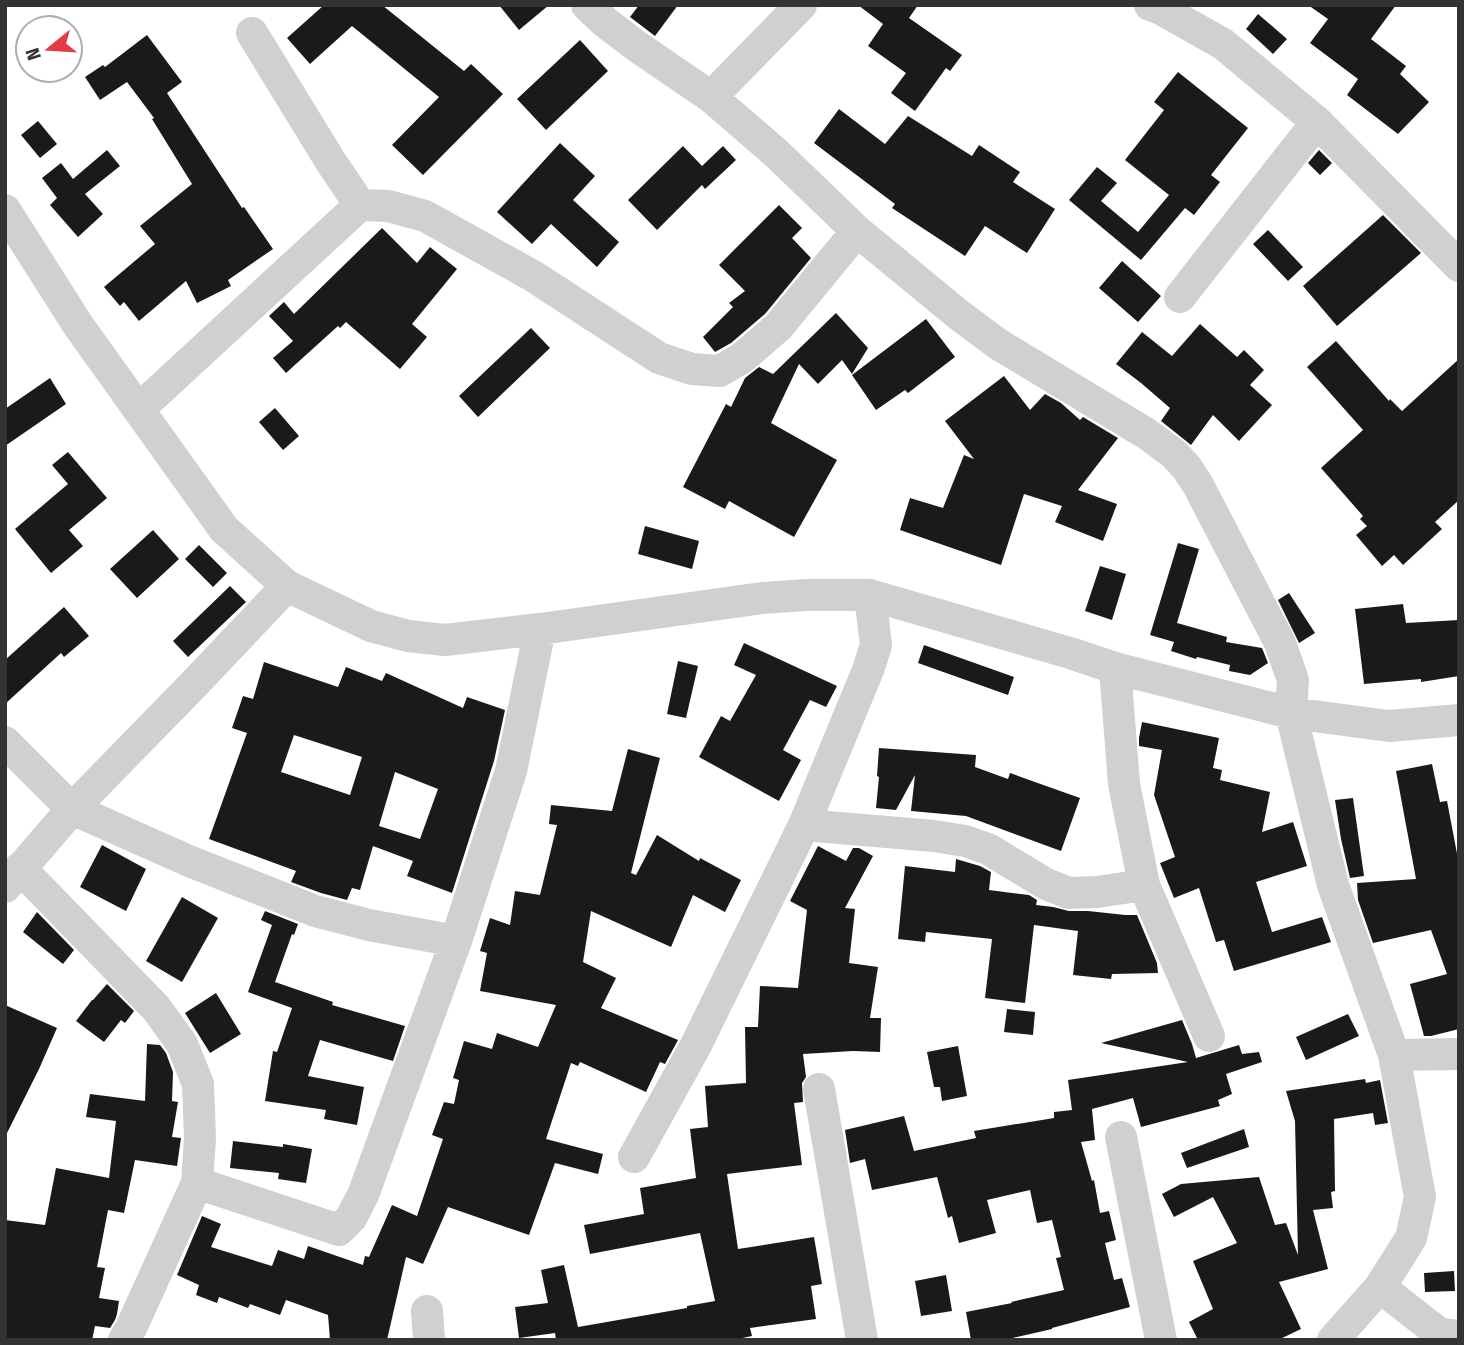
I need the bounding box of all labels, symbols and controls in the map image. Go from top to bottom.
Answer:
north arrow [14,14,84,84]
text: N [21,45,46,63]

